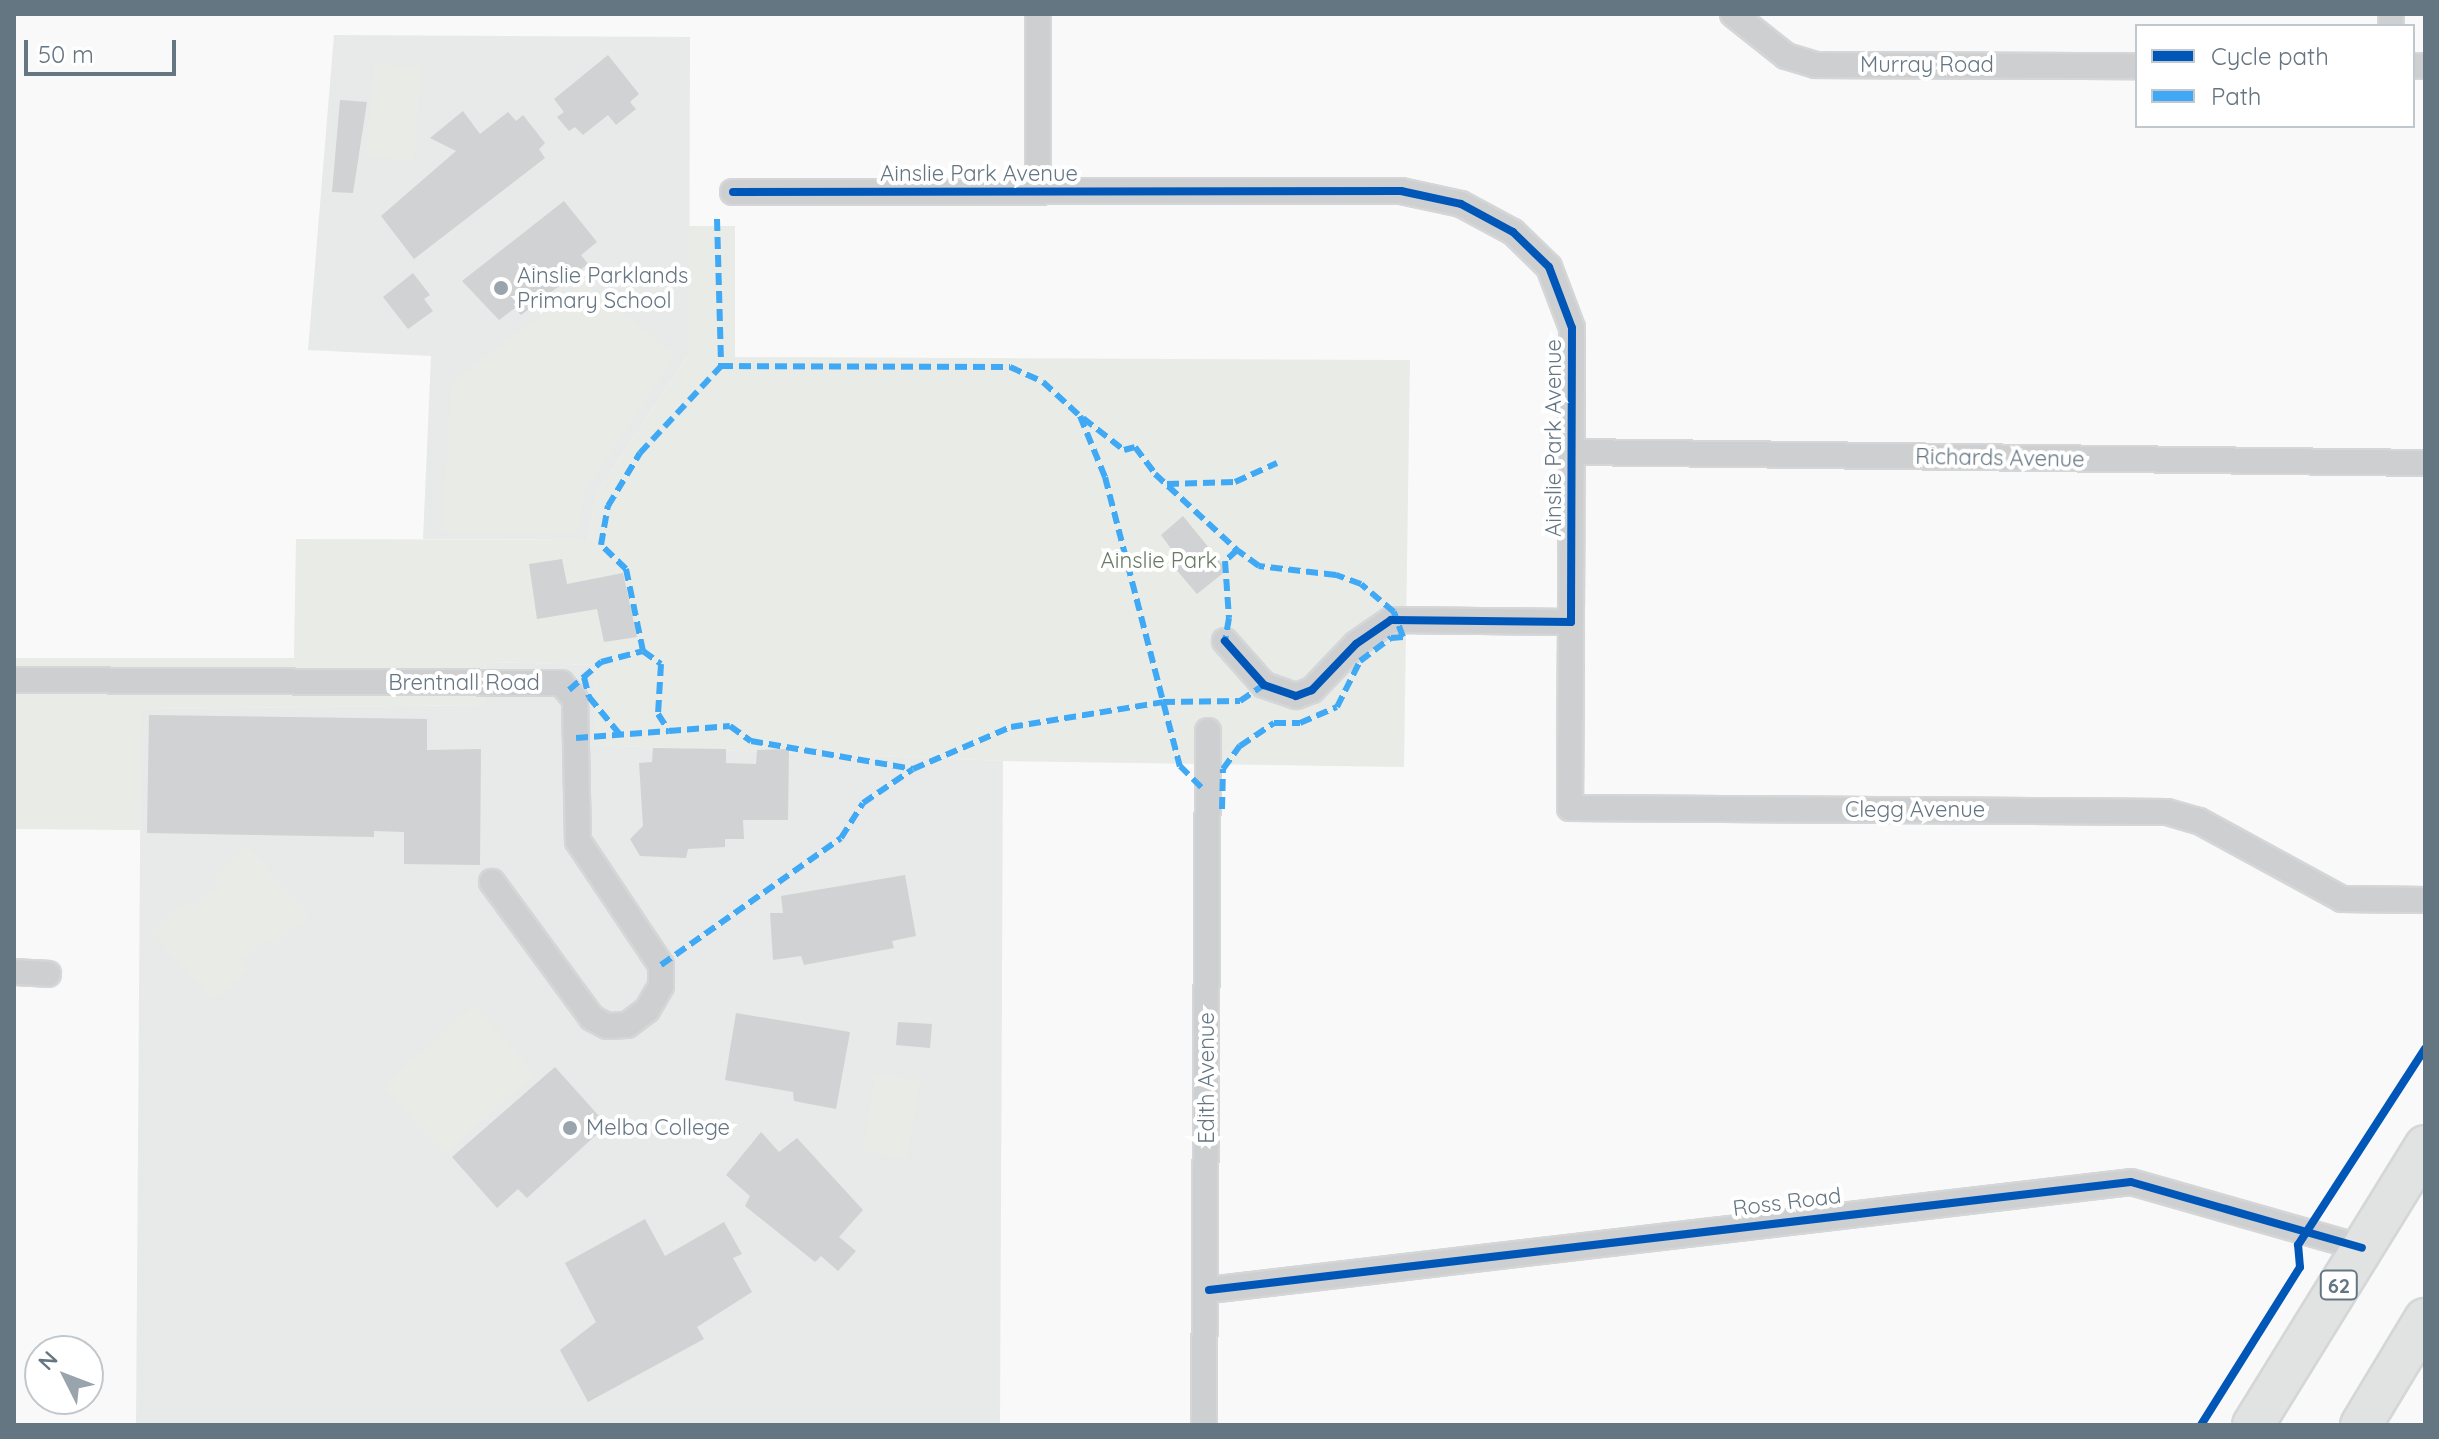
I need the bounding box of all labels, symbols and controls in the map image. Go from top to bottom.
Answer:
scale bar [28,24,180,74]
legend [2135,24,2415,128]
text: 50 m [38,39,94,69]
text: Cycle path [2211,41,2329,71]
street label: Murray Road [1860,52,1994,78]
text: Path [2211,81,2262,111]
street label: Ainslie Park Avenue [880,161,1078,187]
place label: Ainslie Parklands Primary School [517,262,688,314]
marker: Ainslie Parklands Primary School [492,279,510,297]
street label: Ainslie Park Avenue [1541,339,1567,537]
street label: Richards Avenue [1915,443,2085,473]
park label: Ainslie Park [1101,548,1217,574]
street label: Brentnall Road [388,670,540,696]
street label: Clegg Avenue [1845,797,1985,823]
street label: Edith Avenue [1194,1012,1220,1144]
place label: Melba College [586,1115,730,1141]
marker: Melba College [561,1119,579,1137]
street label: Ross Road [1731,1182,1843,1222]
road number: 62 [2319,1269,2359,1301]
north arrow [24,1335,104,1415]
text: N [32,1345,63,1376]

